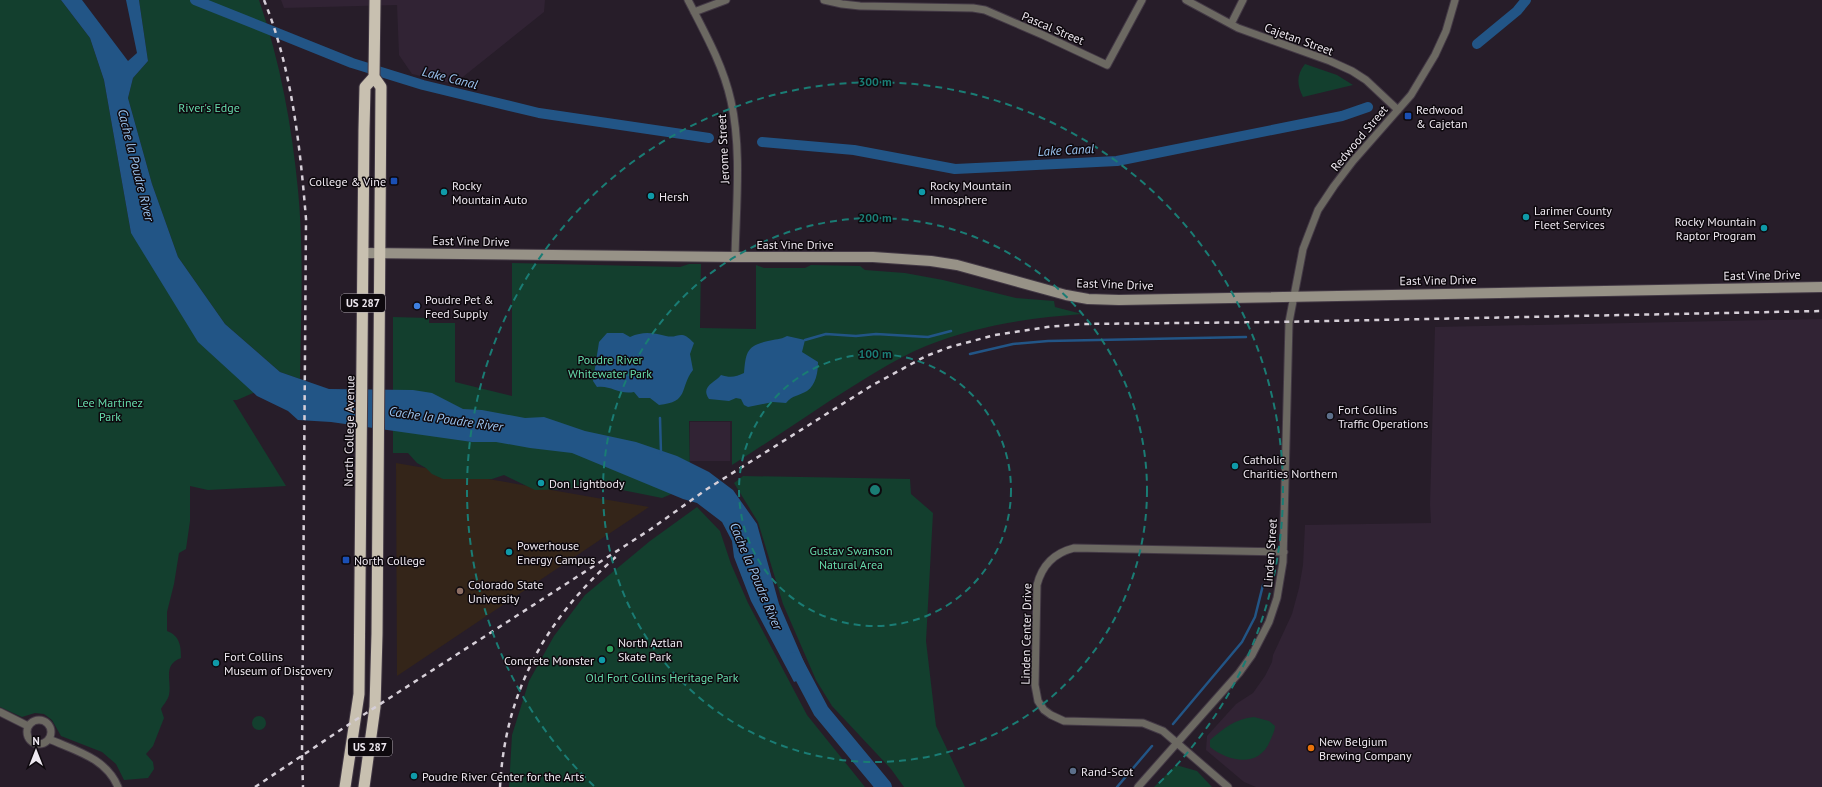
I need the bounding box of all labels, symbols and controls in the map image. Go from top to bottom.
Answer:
street label: Pascal Street [1020,8,1086,48]
street label: Cajetan Street [1262,20,1336,58]
water label: Lake Canal [420,63,480,93]
text: 300 m [858,74,892,89]
park label: River's Edge [178,100,240,115]
street label: Redwood Street [1327,102,1391,174]
place label: Redwood & Cajetan [1416,102,1467,131]
water label: Cache la Poudre River [114,107,158,223]
marker: Redwood & Cajetan [1403,111,1413,121]
street label: Jerome Street [714,114,732,185]
water label: Lake Canal [1037,140,1095,160]
place label: College & Vine [309,174,386,189]
marker: College & Vine [389,176,399,186]
place label: Rocky Mountain Auto [452,178,527,207]
place label: Rocky Mountain Innosphere [930,178,1011,207]
marker: Rocky Mountain Auto [439,187,449,197]
marker: Rocky Mountain Innosphere [917,187,927,197]
place label: Hersh [659,189,689,204]
marker: Hersh [646,191,656,201]
place label: Larimer County Fleet Services [1534,203,1612,232]
text: 200 m [858,210,892,225]
marker: Larimer County Fleet Services [1521,212,1531,222]
place label: Rocky Mountain Raptor Program [1675,214,1756,243]
marker: Rocky Mountain Raptor Program [1759,223,1769,233]
street label: East Vine Drive [432,233,510,249]
street label: East Vine Drive [756,237,834,252]
street label: East Vine Drive [1723,267,1801,283]
street label: East Vine Drive [1399,272,1477,288]
street label: East Vine Drive [1076,275,1154,293]
place label: Poudre Pet & Feed Supply [425,292,493,321]
road number: US 287 [341,294,385,312]
marker: Poudre Pet & Feed Supply [412,301,422,311]
text: 100 m [858,346,892,361]
park label: Poudre River Whitewater Park [568,352,652,381]
street label: North College Avenue [341,375,357,487]
park label: Lee Martinez Park [77,395,143,424]
place label: Fort Collins Traffic Operations [1338,402,1428,431]
water label: Cache la Poudre River [388,403,505,436]
marker: Fort Collins Traffic Operations [1325,411,1335,421]
place label: Catholic Charities Northern [1243,452,1338,481]
marker: Catholic Charities Northern [1230,461,1240,471]
place label: Don Lightbody [549,476,625,491]
marker: Don Lightbody [536,478,546,488]
centre of rings [868,483,882,497]
street label: Linden Street [1260,518,1280,588]
water label: Cache la Poudre River [726,520,787,633]
place label: Powerhouse Energy Campus [517,538,595,567]
park label: Gustav Swanson Natural Area [809,543,893,572]
marker: Powerhouse Energy Campus [504,547,514,557]
place label: North College [354,553,425,568]
marker: North College [341,555,351,565]
place label: Colorado State University [468,577,543,606]
street label: Linden Center Drive [1018,583,1034,685]
marker: Colorado State University [455,586,465,596]
place label: North Aztlan Skate Park [618,635,683,664]
marker: North Aztlan Skate Park [605,644,615,654]
place label: Fort Collins Museum of Discovery [224,649,333,678]
place label: Concrete Monster [504,653,594,668]
marker: Concrete Monster [597,655,607,665]
marker: Fort Collins Museum of Discovery [211,658,221,668]
park label: Old Fort Collins Heritage Park [586,670,739,685]
north arrow [16,731,56,771]
text: N [32,734,40,748]
place label: New Belgium Brewing Company [1319,734,1412,763]
road number: US 287 [348,738,392,756]
marker: New Belgium Brewing Company [1306,743,1316,753]
place label: Rand-Scot [1081,764,1133,779]
marker: Rand-Scot [1068,766,1078,776]
place label: Poudre River Center for the Arts [422,769,584,784]
marker: Poudre River Center for the Arts [409,771,419,781]

